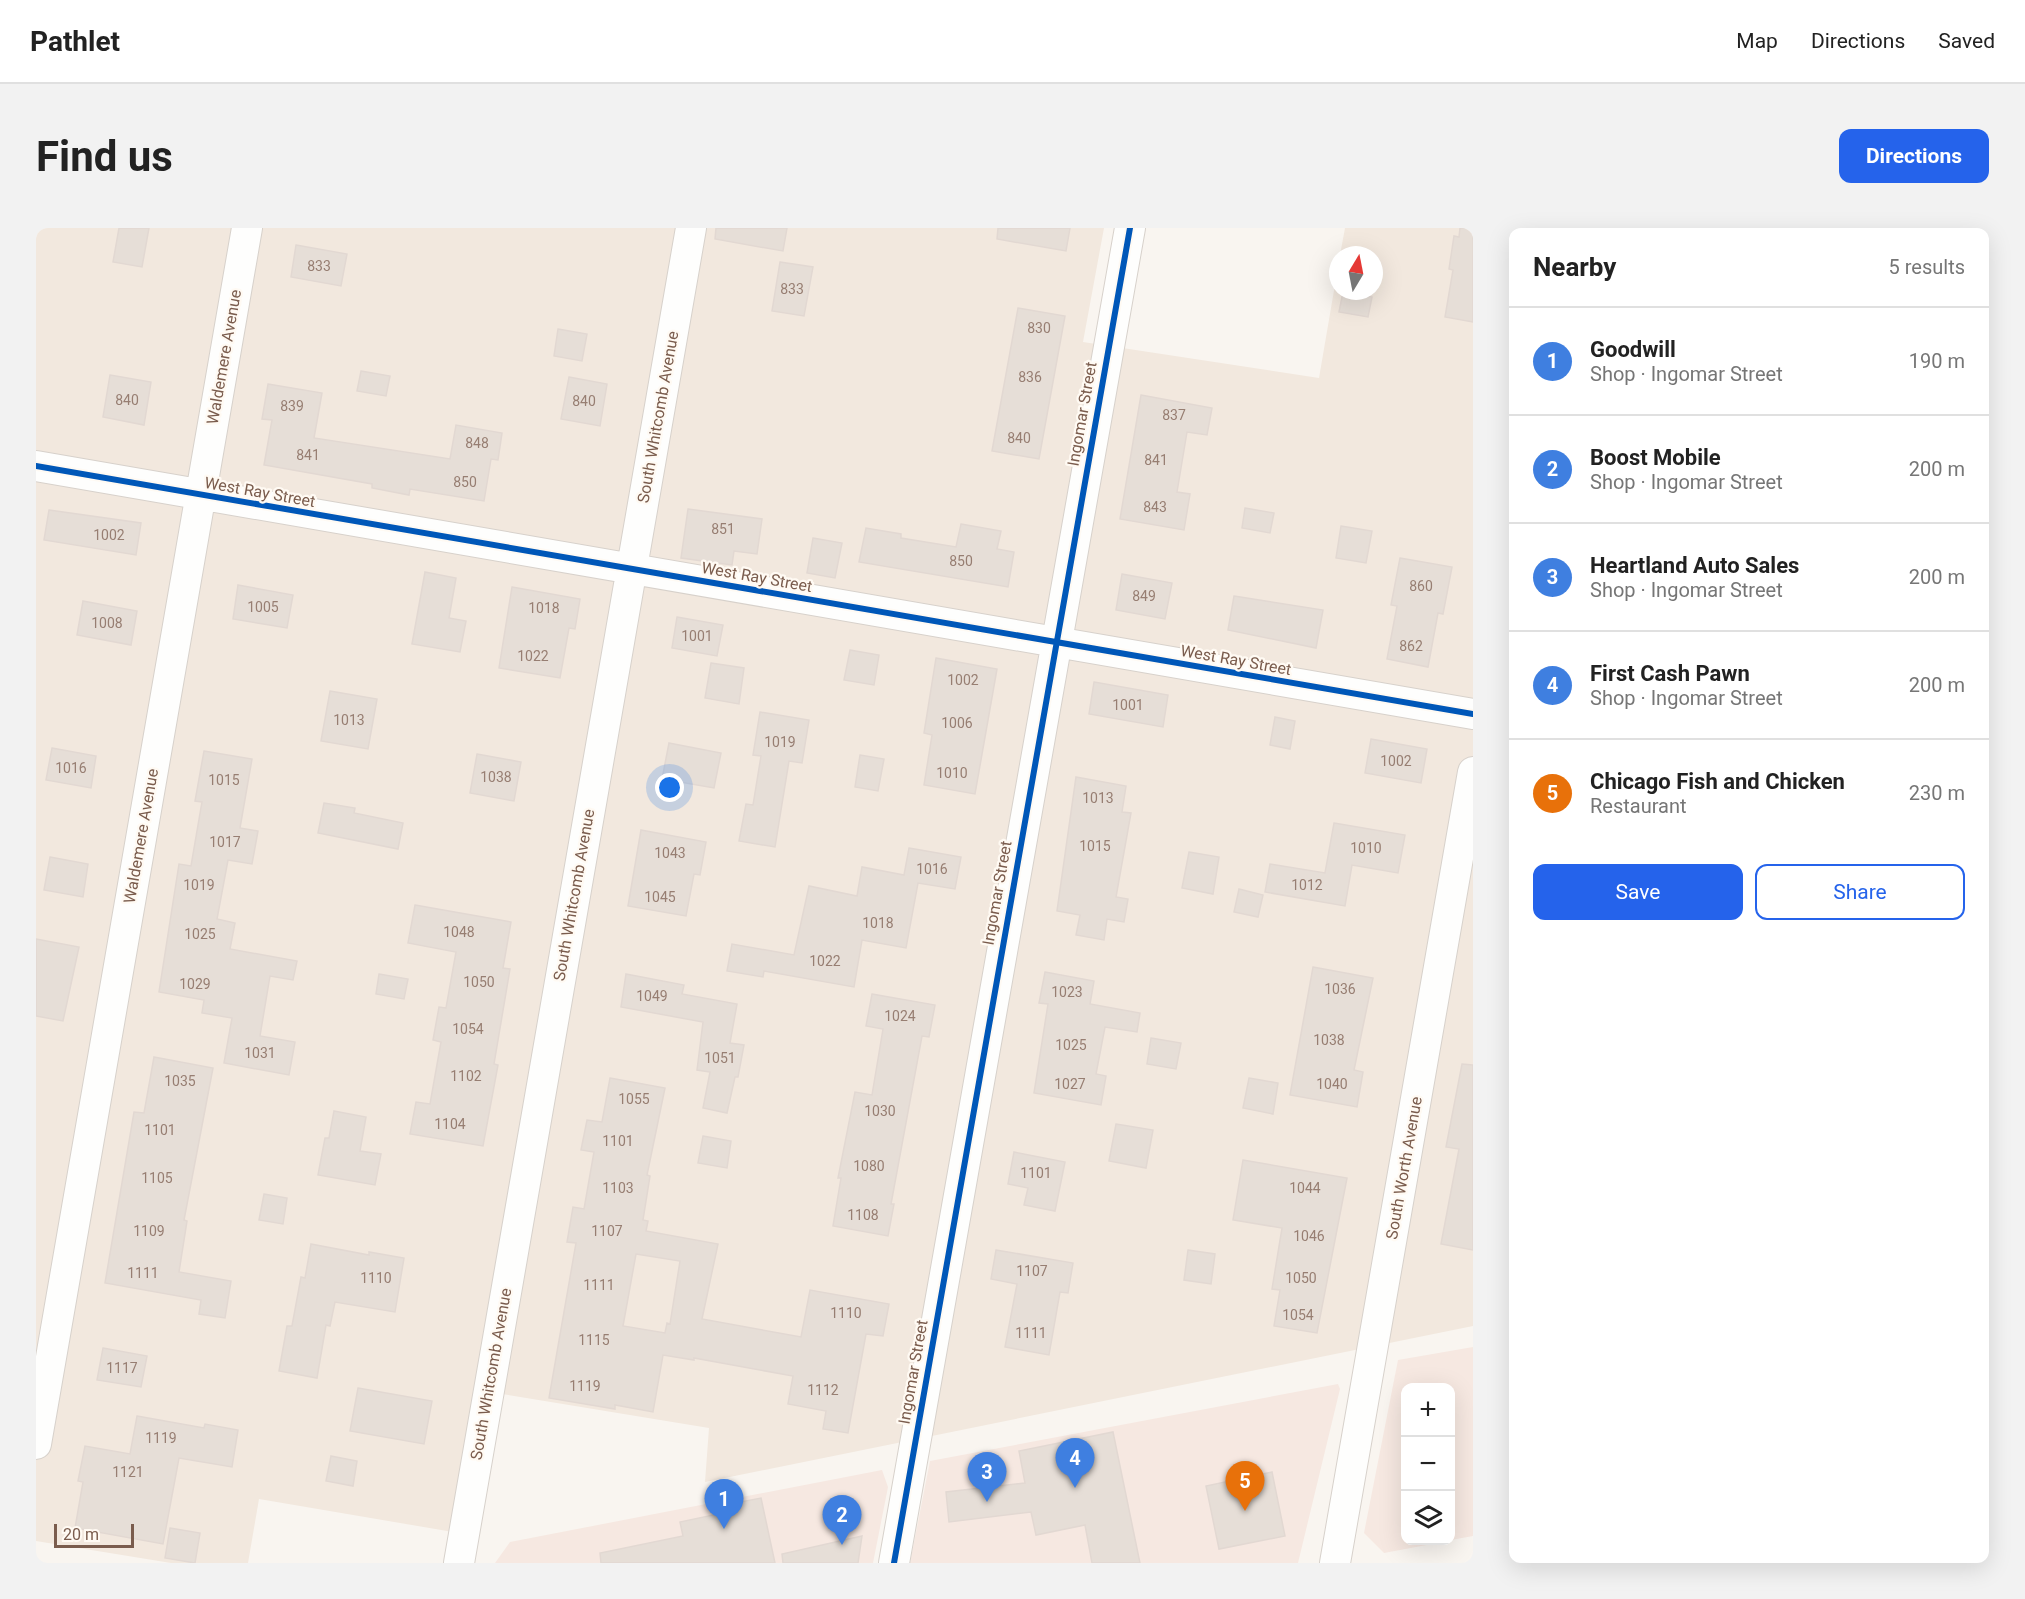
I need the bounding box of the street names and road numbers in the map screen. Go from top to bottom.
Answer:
street label: Waldemere Avenue [203,288,245,426]
street label: South Whitcomb Avenue [634,329,682,505]
street label: Ingomar Street [1063,360,1101,468]
street label: West Ray Street [203,473,317,511]
street label: West Ray Street [700,558,814,596]
street label: West Ray Street [1179,641,1293,679]
street label: Waldemere Avenue [120,767,162,905]
street label: South Whitcomb Avenue [550,807,598,983]
street label: Ingomar Street [978,839,1016,947]
street label: South Worth Avenue [1382,1095,1426,1241]
street label: South Whitcomb Avenue [467,1286,515,1462]
street label: Ingomar Street [894,1318,932,1426]

